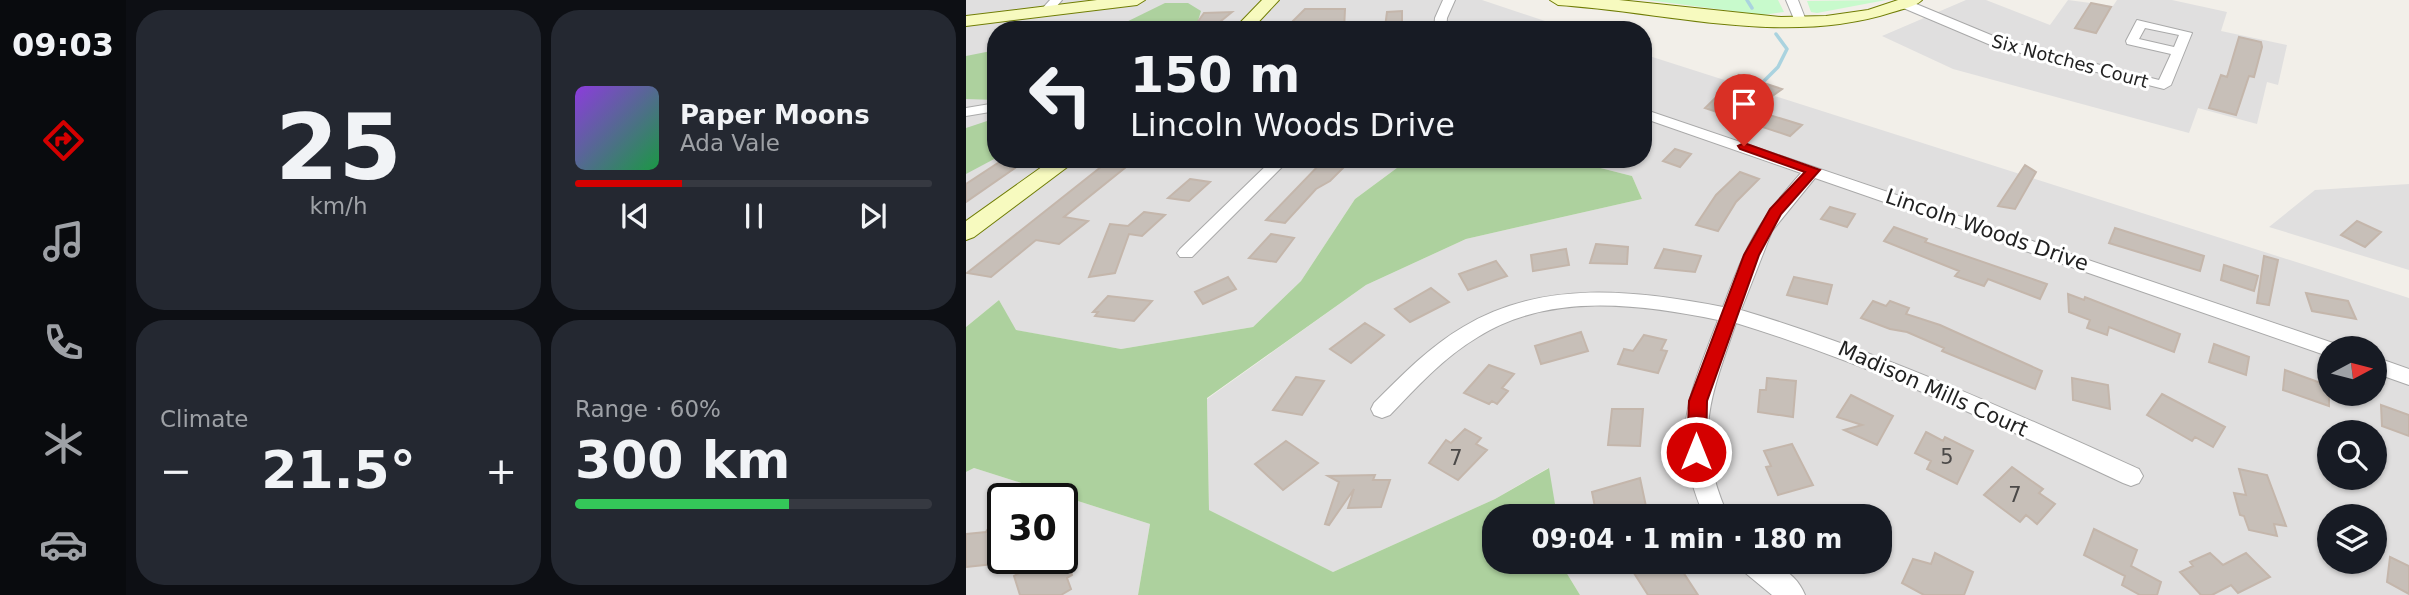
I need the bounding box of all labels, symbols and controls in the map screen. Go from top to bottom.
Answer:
text: 09:03 [12,26,114,64]
street label: Six Notches Court [1989,30,2151,92]
text: 150 m [1130,47,1300,104]
icon: left [1015,49,1106,140]
pin [1714,74,1774,146]
icon: arrive [1725,85,1763,123]
text: 25 [275,95,402,200]
text: Paper Moons [680,100,870,130]
text: Lincoln Woods Drive [1130,106,1455,144]
icon: directions [39,116,88,165]
text: Ada Vale [680,130,780,156]
street label: Lincoln Woods Drive [1882,184,2092,276]
text: km/h [309,193,368,219]
icon: previous [616,197,654,235]
icon: pause [735,197,773,235]
icon: next [854,197,892,235]
icon: music [39,217,88,266]
icon: phone [39,318,88,367]
street label: Madison Mills Court [1835,336,2031,442]
north arrow [2317,336,2387,406]
map controls [2317,336,2387,574]
text: Range · 60% [575,396,721,422]
text: Climate [160,406,249,432]
position arrow [1659,415,1733,489]
icon: climate [39,419,88,468]
button: search [2317,420,2387,490]
text: 300 km [575,430,790,490]
text: 21.5° [261,440,416,500]
house number: 5 [1940,445,1954,469]
house number: 7 [1449,446,1463,470]
text: − [160,449,192,493]
text: + [485,449,517,493]
speed limit sign: 30 [987,483,1078,574]
house number: 7 [2008,483,2022,507]
button: layers [2317,504,2387,574]
icon: car [39,520,88,569]
text: 09:04 · 1 min · 180 m [1532,524,1842,554]

